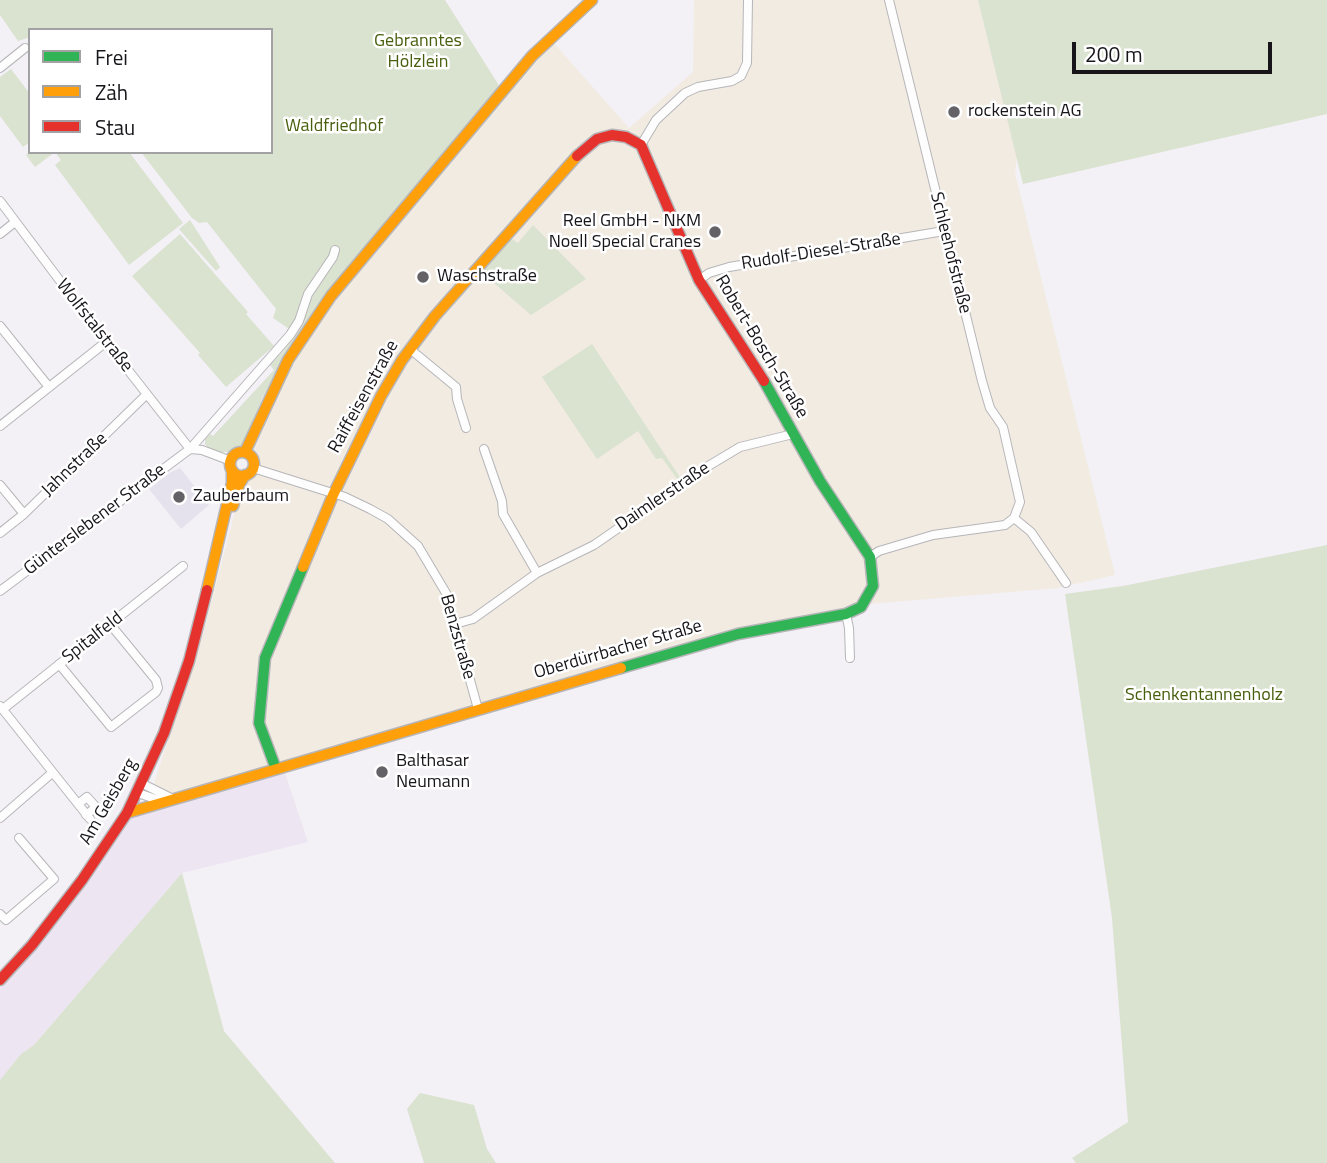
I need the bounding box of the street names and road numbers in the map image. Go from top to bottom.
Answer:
street label: Schleehofstraße [925,190,975,316]
street label: Rudolf-Diesel-Straße [740,229,902,275]
street label: Robert-Bosch-Straße [710,271,812,423]
street label: Wolfstalstraße [51,275,137,377]
street label: Raiffeisenstraße [324,337,404,457]
street label: Jahnstraße [38,428,112,502]
street label: Daimlerstraße [612,458,714,536]
street label: Günterslebener Straße [20,460,170,580]
street label: Benzstraße [435,592,479,682]
street label: Spitalfeld [58,608,128,668]
street label: Oberdürrbacher Straße [531,616,705,684]
street label: Am Geisberg [76,755,142,849]

